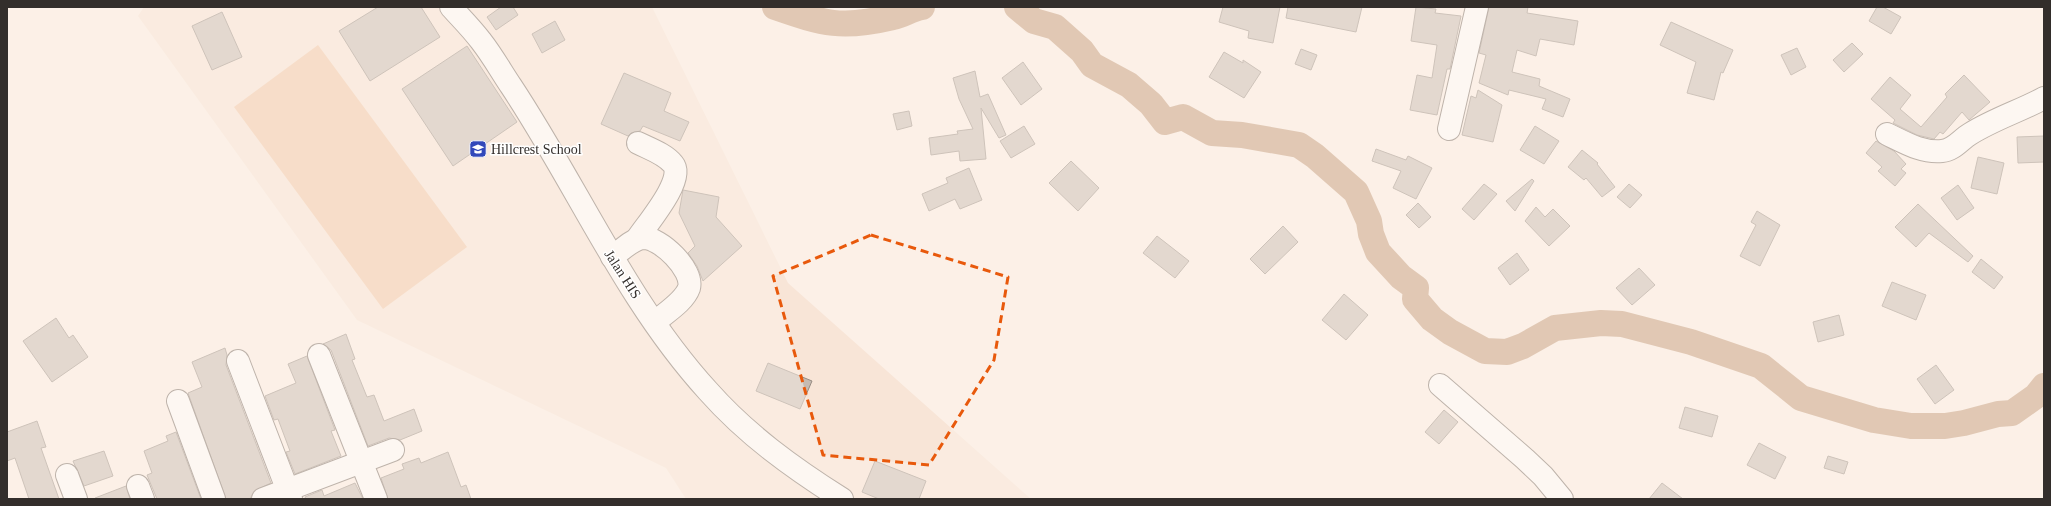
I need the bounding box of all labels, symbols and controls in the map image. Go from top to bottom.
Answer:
school or university icon: Hillcrest School [468,139,488,159]
place label: Hillcrest School [491,142,582,157]
street label: Jalan HIS [601,247,644,301]

